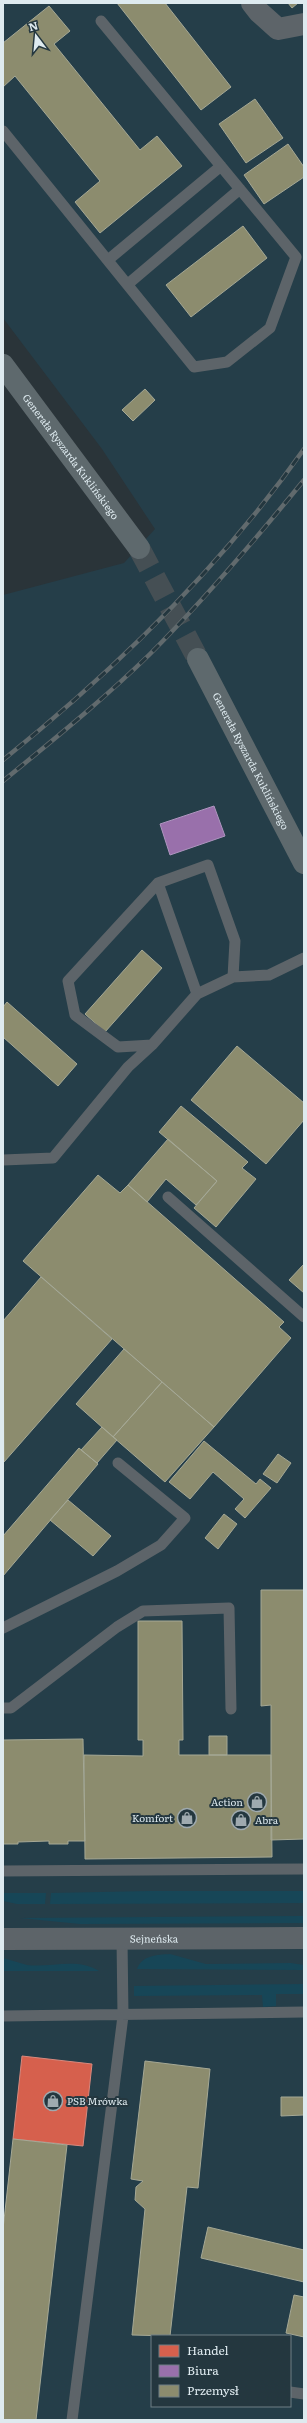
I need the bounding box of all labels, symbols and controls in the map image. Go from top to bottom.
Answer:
north arrow [16,16,56,56]
text: N [26,16,40,34]
street label: Generała Ryszarda Kuklińskiego [20,390,123,522]
street label: Generała Ryszarda Kuklińskiego [210,689,293,832]
shop icon: Action [246,1791,268,1813]
place label: Action [211,1794,243,1809]
shop icon: Komfort [176,1807,198,1829]
shop icon: Abra [230,1809,252,1831]
place label: Komfort [132,1810,173,1825]
place label: Abra [255,1812,279,1827]
street label: Sejneńska [130,1930,179,1946]
shop icon: PSB Mrówka [42,2090,64,2112]
place label: PSB Mrówka [67,2093,128,2108]
legend [151,2335,291,2407]
text: Handel [187,2341,229,2359]
text: Biura [187,2361,219,2379]
text: Przemysł [187,2381,239,2399]

